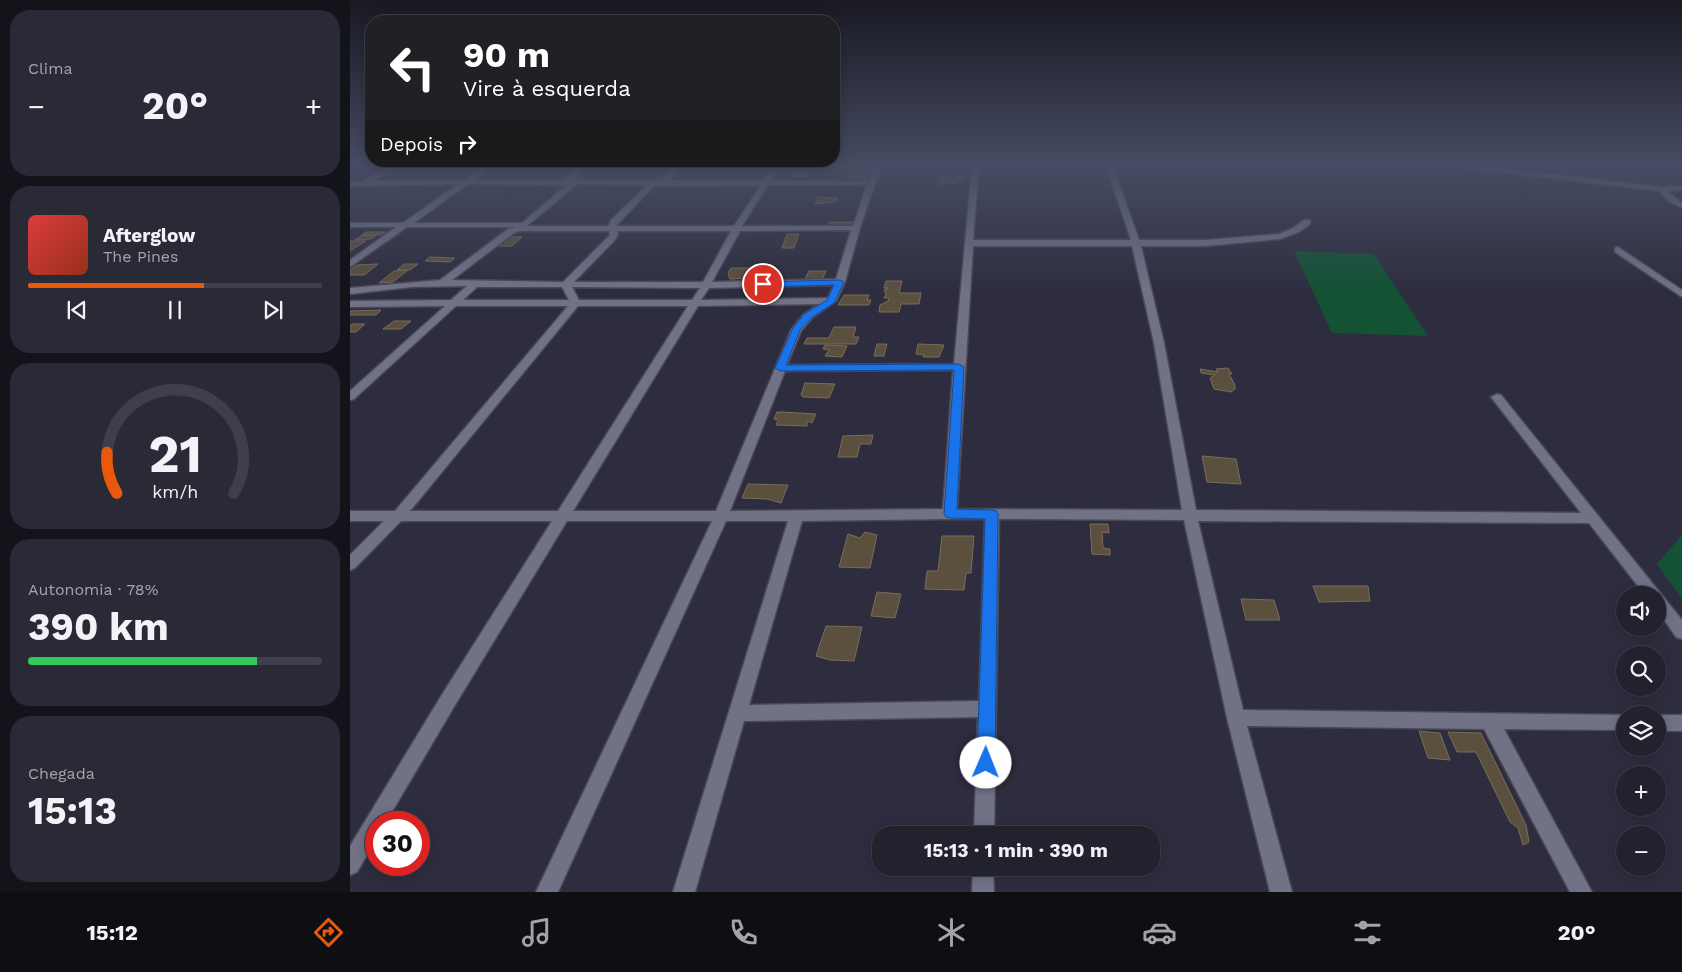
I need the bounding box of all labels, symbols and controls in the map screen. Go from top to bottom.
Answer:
text: 90 m [463,34,550,76]
icon: left [380,35,445,100]
text: Clima [28,59,72,78]
text: Vire à esquerda [463,76,631,101]
text: 20° [142,84,208,128]
text: − [28,90,45,123]
text: + [305,90,322,123]
icon: right [453,130,481,158]
text: Depois [380,133,443,156]
text: Afterglow [103,224,195,247]
text: The Pines [103,247,179,266]
pin [742,263,784,305]
icon: arrive [749,270,777,298]
icon: previous [63,296,91,324]
icon: pause [161,296,189,324]
icon: next [259,296,287,324]
text: 21 [148,424,202,485]
text: km/h [152,481,198,502]
text: Autonomia · 78% [28,580,158,599]
map controls [1616,586,1666,876]
button: sound [1616,586,1666,636]
text: 390 km [28,605,169,649]
button: search [1616,646,1666,696]
button: layers [1616,706,1666,756]
position arrow [959,736,1011,788]
text: Chegada [28,764,95,783]
button: + [1616,766,1666,816]
text: 15:13 [28,789,117,833]
speed limit sign: 30 [365,811,430,876]
button: − [1616,826,1666,876]
text: 15:13 · 1 min · 390 m [924,839,1108,862]
icon: directions [311,915,346,950]
icon: music [519,915,554,950]
icon: phone [726,915,761,950]
icon: climate [934,915,969,950]
icon: car [1142,915,1177,950]
icon: filters [1350,915,1385,950]
text: 15:12 [86,920,138,945]
text: 20° [1557,920,1596,945]

